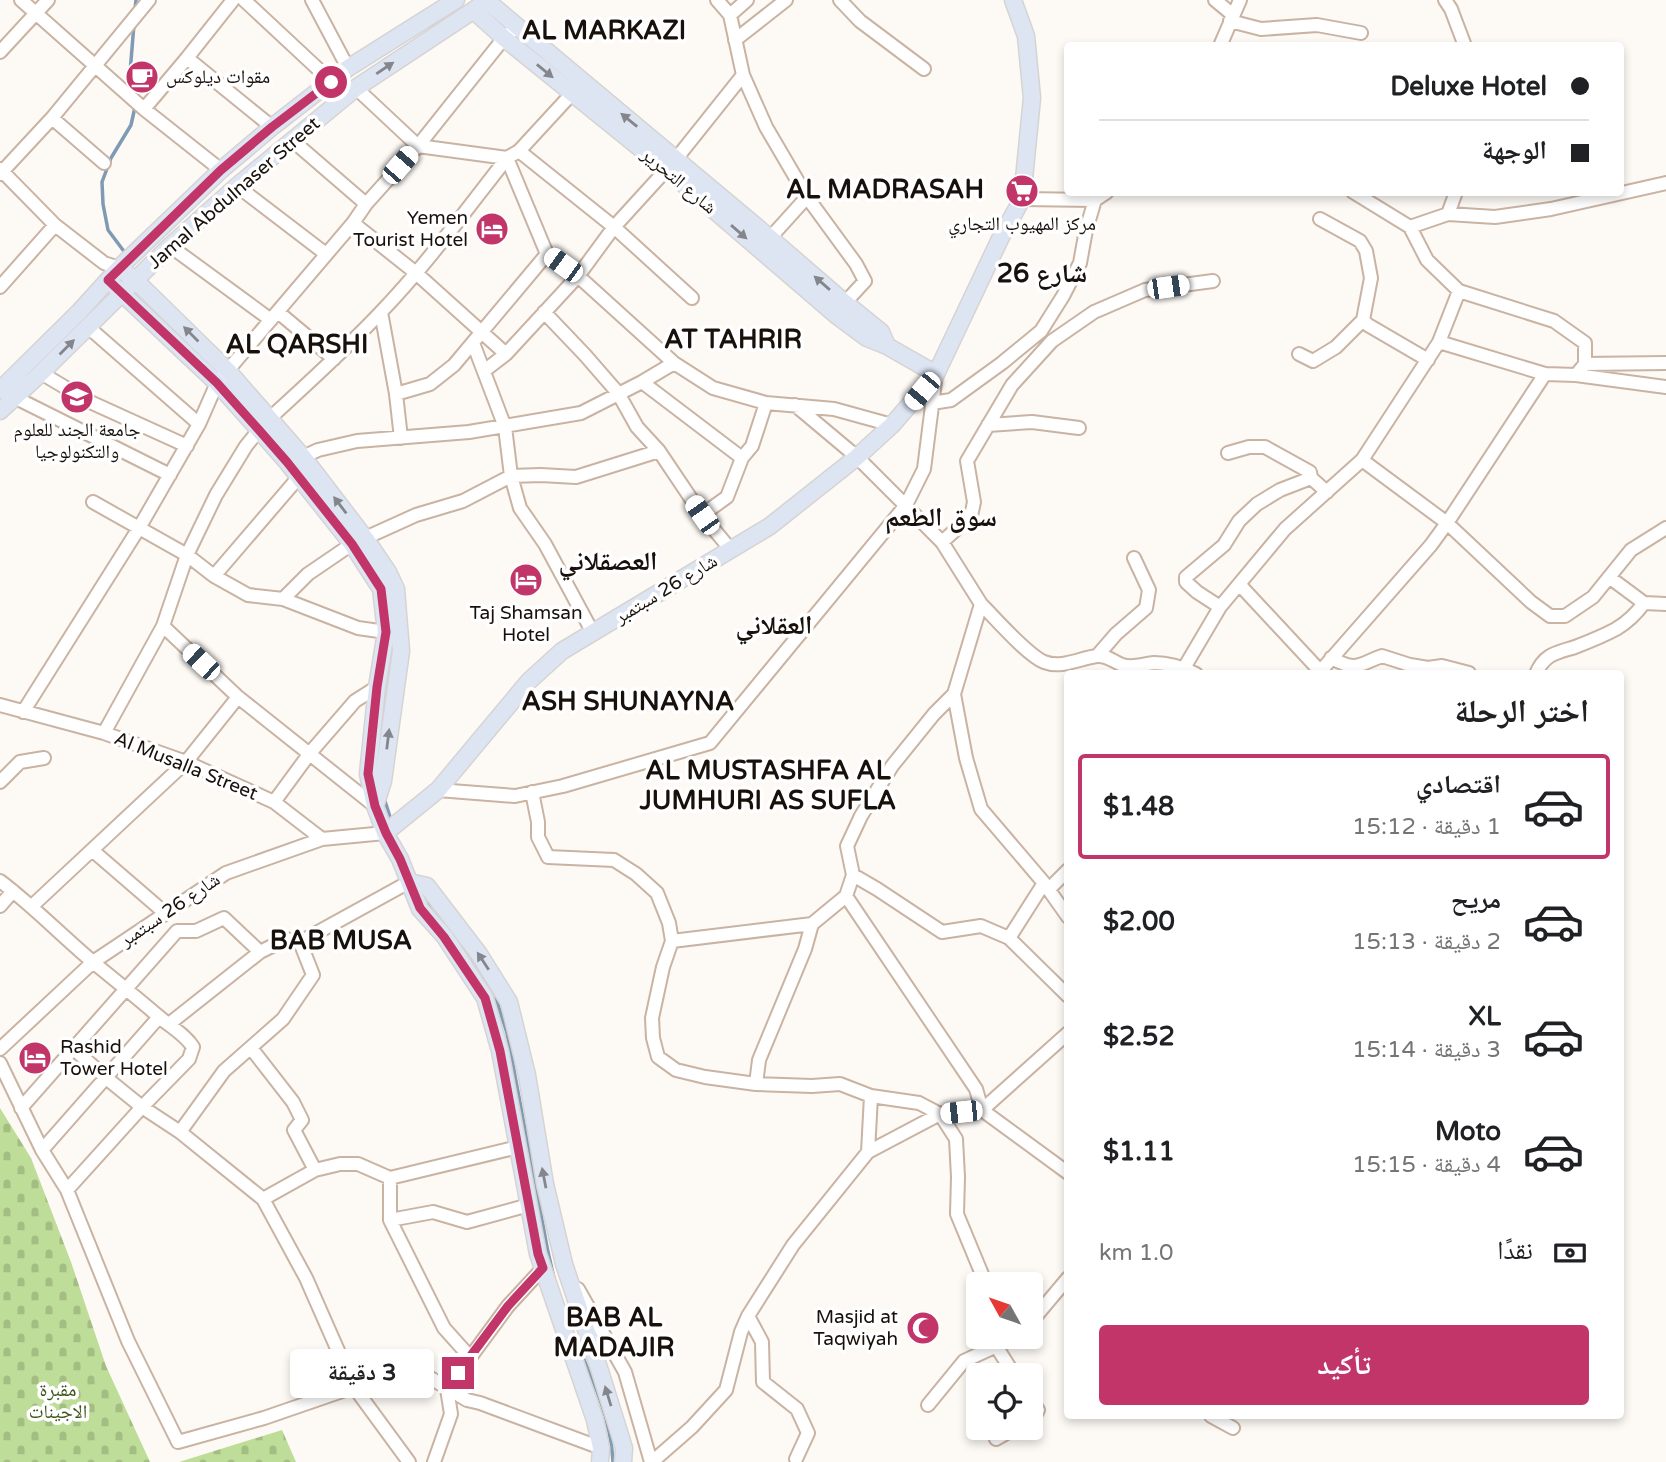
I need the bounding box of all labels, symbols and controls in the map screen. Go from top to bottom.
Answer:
district label: AL MARKAZI [522,15,686,46]
cafe icon: مقوات ديلوكس [123,58,161,96]
one-way arrow [376,62,395,75]
one-way arrow [536,63,553,78]
place label: مقوات ديلوكس [166,66,270,88]
route start [315,66,347,98]
text: Deluxe Hotel [1390,71,1547,102]
street label: Jamal Abdulnaser Street [144,112,324,274]
one-way arrow [621,113,639,128]
text: الوجهة [1482,135,1547,166]
car [379,142,422,188]
street label: شارع التحرير [636,143,721,219]
supermarket icon: مركز المهيوب التجاري [1003,172,1041,210]
district label: AL MADRASAH [786,174,984,205]
place label: Yemen Tourist Hotel [353,207,468,251]
hotel icon: Yemen Tourist Hotel [473,210,511,248]
place label: مركز المهيوب التجاري [948,213,1096,239]
one-way arrow [730,224,747,239]
car [540,244,587,286]
district label: شارع 26 [997,258,1087,290]
car [1146,274,1191,300]
one-way arrow [813,276,830,291]
district label: AT TAHRIR [664,324,802,355]
one-way arrow [183,327,200,343]
district label: AL QARSHI [226,329,368,360]
one-way arrow [58,339,75,355]
car [901,368,944,414]
school or university icon: جامعة الجند للعلوم والتكنولوجيا [58,378,96,416]
place label: جامعة الجند للعلوم والتكنولوجيا [13,419,141,463]
car [682,492,723,538]
one-way arrow [333,497,348,515]
district label: سوق الطعم [885,502,997,535]
district label: العصقلاني [559,546,657,581]
street label: شارع 26 سبتمبر [610,550,721,629]
hotel icon: Taj Shamsan Hotel [507,561,545,599]
place label: Taj Shamsan Hotel [469,602,583,646]
district label: العقلاني [736,610,812,645]
car [179,640,224,684]
district label: ASH SHUNAYNA [522,686,734,717]
text: اختر الرحلة [1454,693,1589,731]
street label: Al Musalla Street [111,727,261,805]
one-way arrow [383,728,394,750]
district label: AL MUSTASHFA AL JUMHURI AS SUFLA [639,755,896,816]
text: اقتصادي [1416,769,1501,800]
icon: car [1522,775,1585,838]
text: $1.48 [1103,791,1174,822]
text: 1 دقيقة · 15:12 [1352,813,1501,841]
street label: شارع 26 سبتمبر [115,868,224,952]
text: مريح [1451,884,1501,915]
icon: car [1522,890,1585,953]
text: $2.00 [1103,906,1175,937]
district label: BAB MUSA [270,925,412,956]
text: 2 دقيقة · 15:13 [1352,928,1501,956]
one-way arrow [477,952,490,971]
text: XL [1469,1001,1501,1032]
icon: car [1522,1005,1585,1068]
text: $2.52 [1103,1021,1175,1052]
place label: Rashid Tower Hotel [60,1036,168,1080]
text: 3 دقيقة · 15:14 [1352,1036,1501,1064]
hotel icon: Rashid Tower Hotel [16,1039,54,1077]
car [940,1099,983,1125]
text: Moto [1435,1116,1501,1147]
icon: car [1522,1120,1585,1183]
text: $1.11 [1103,1136,1175,1167]
text: 4 دقيقة · 15:15 [1352,1151,1501,1179]
one-way arrow [539,1167,550,1189]
icon: cash [1551,1234,1589,1272]
text: نقدًا [1497,1235,1533,1266]
text: 1.0 km [1099,1239,1174,1267]
north arrow [966,1272,1043,1349]
map controls [966,1272,1043,1440]
district label: BAB AL MADAJIR [553,1302,675,1363]
place label: Masjid at Taqwiyah [813,1306,898,1350]
mosque icon: Masjid at Taqwiyah [904,1309,942,1347]
button: تأكيد [1099,1325,1589,1405]
callout: 3 دقيقة [290,1348,434,1398]
route end [442,1357,474,1389]
text: 3 دقيقة [328,1359,396,1387]
button: locate [966,1363,1043,1440]
park label: مقبرة الاجينات [29,1379,87,1423]
one-way arrow [602,1385,612,1406]

